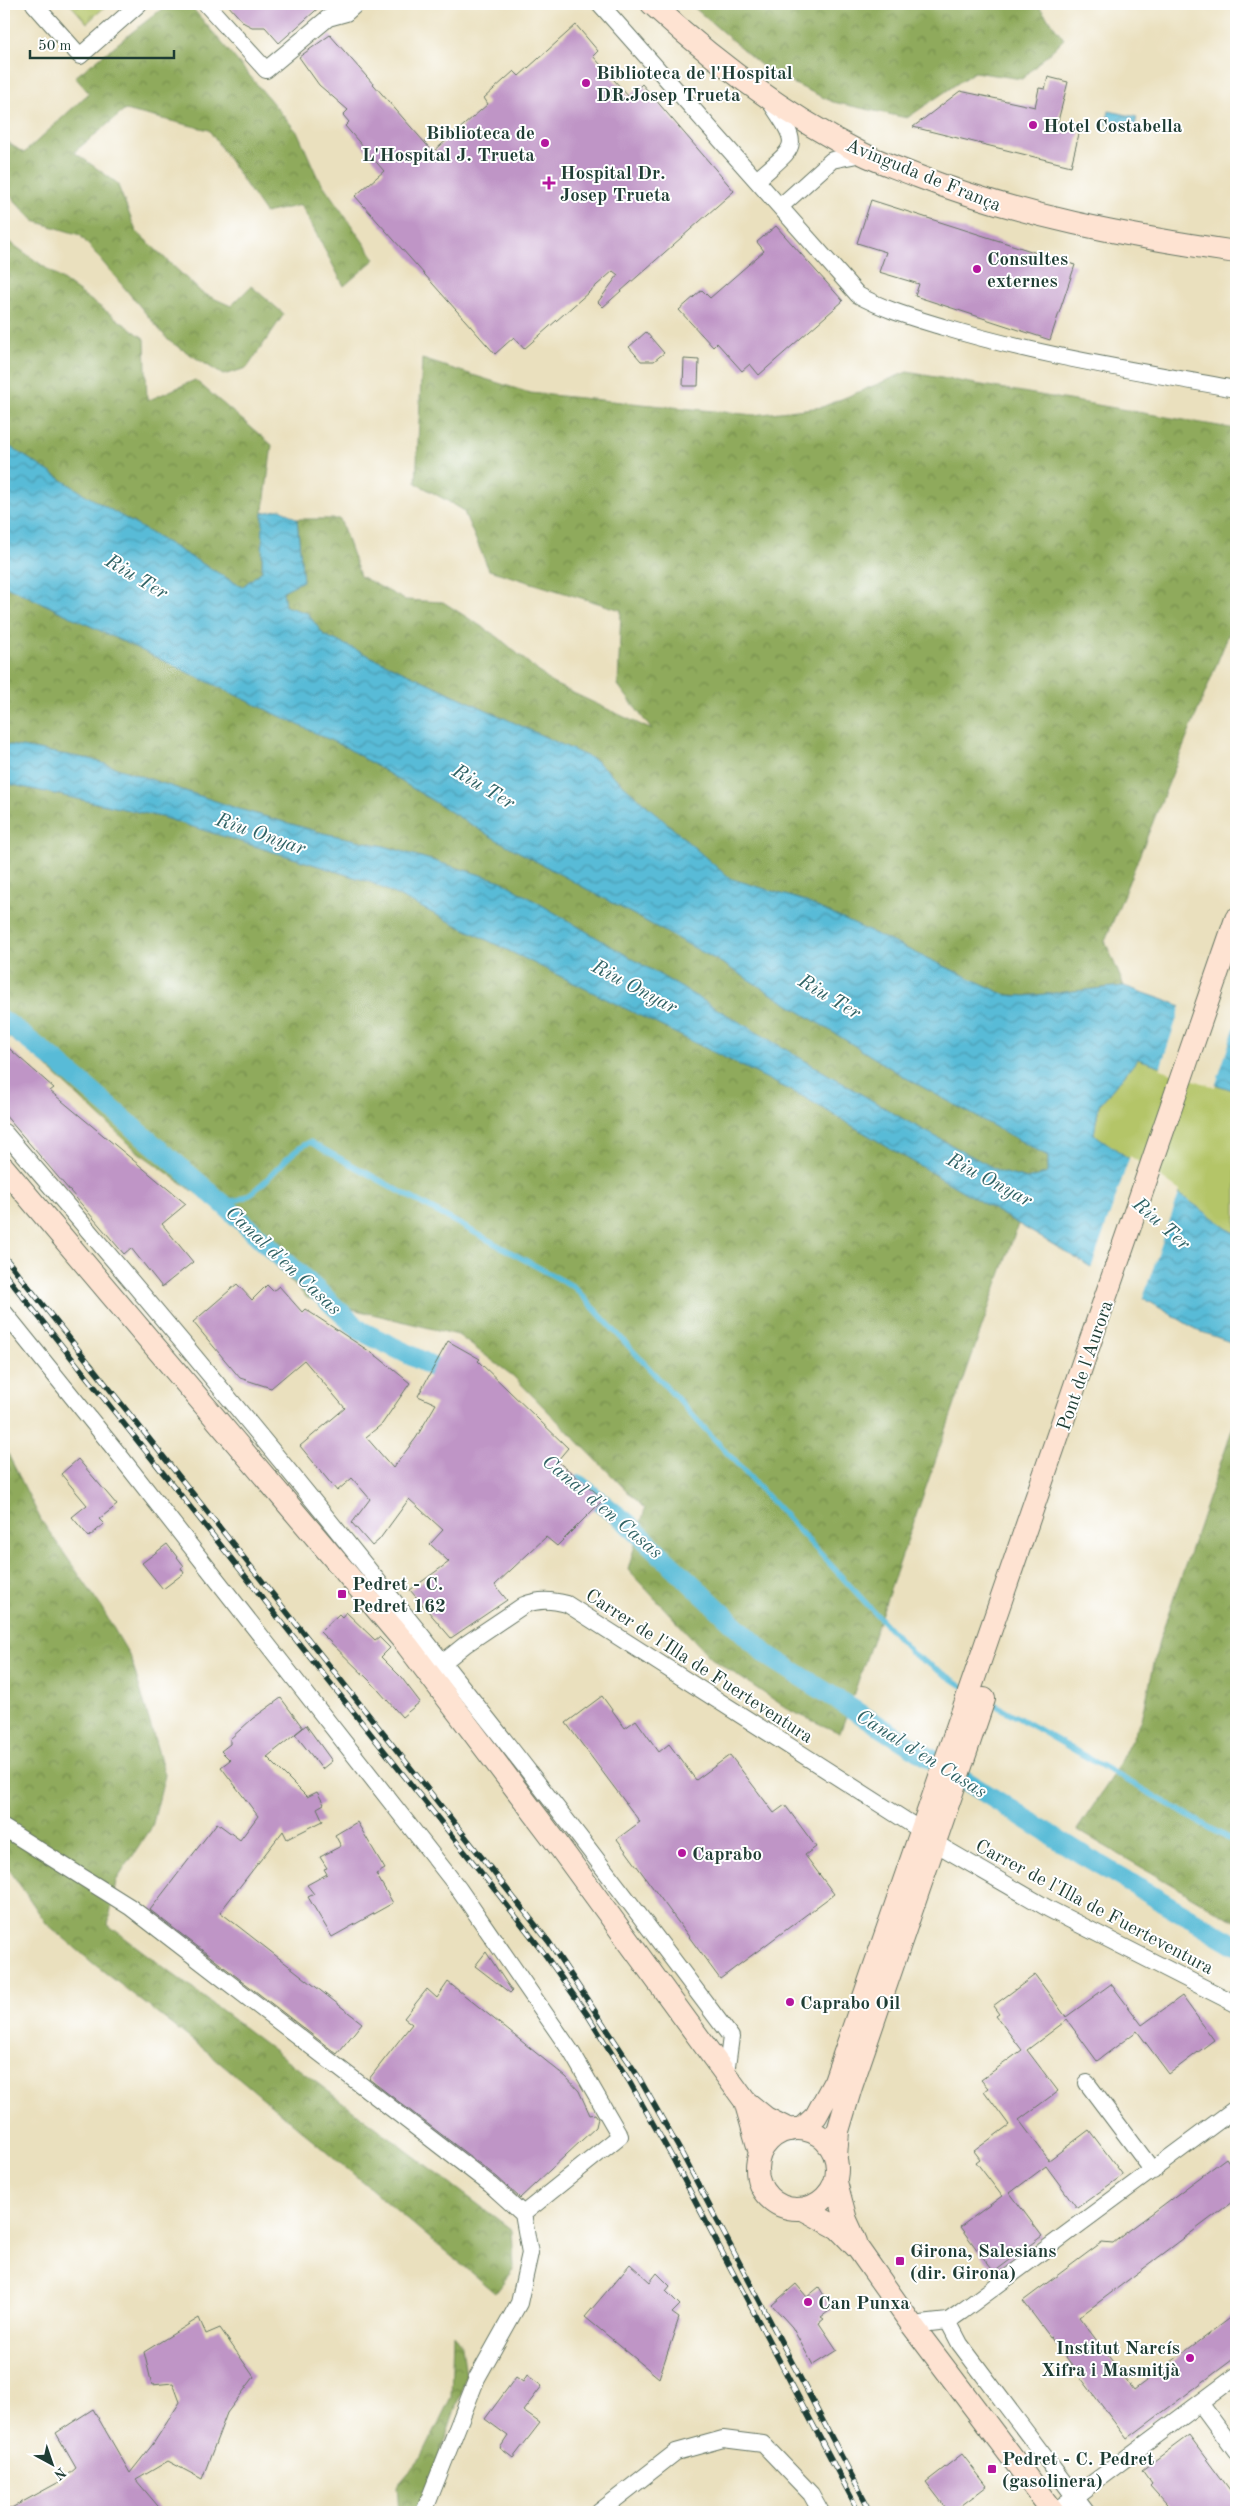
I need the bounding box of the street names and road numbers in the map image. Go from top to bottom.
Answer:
street label: Avinguda de França [843,136,1004,216]
street label: Pont de l'Aurora [1055,1298,1118,1433]
street label: Carrer de l'Illa de Fuerteventura [582,1587,816,1748]
street label: Carrer de l'Illa de Fuerteventura [972,1837,1217,1979]

